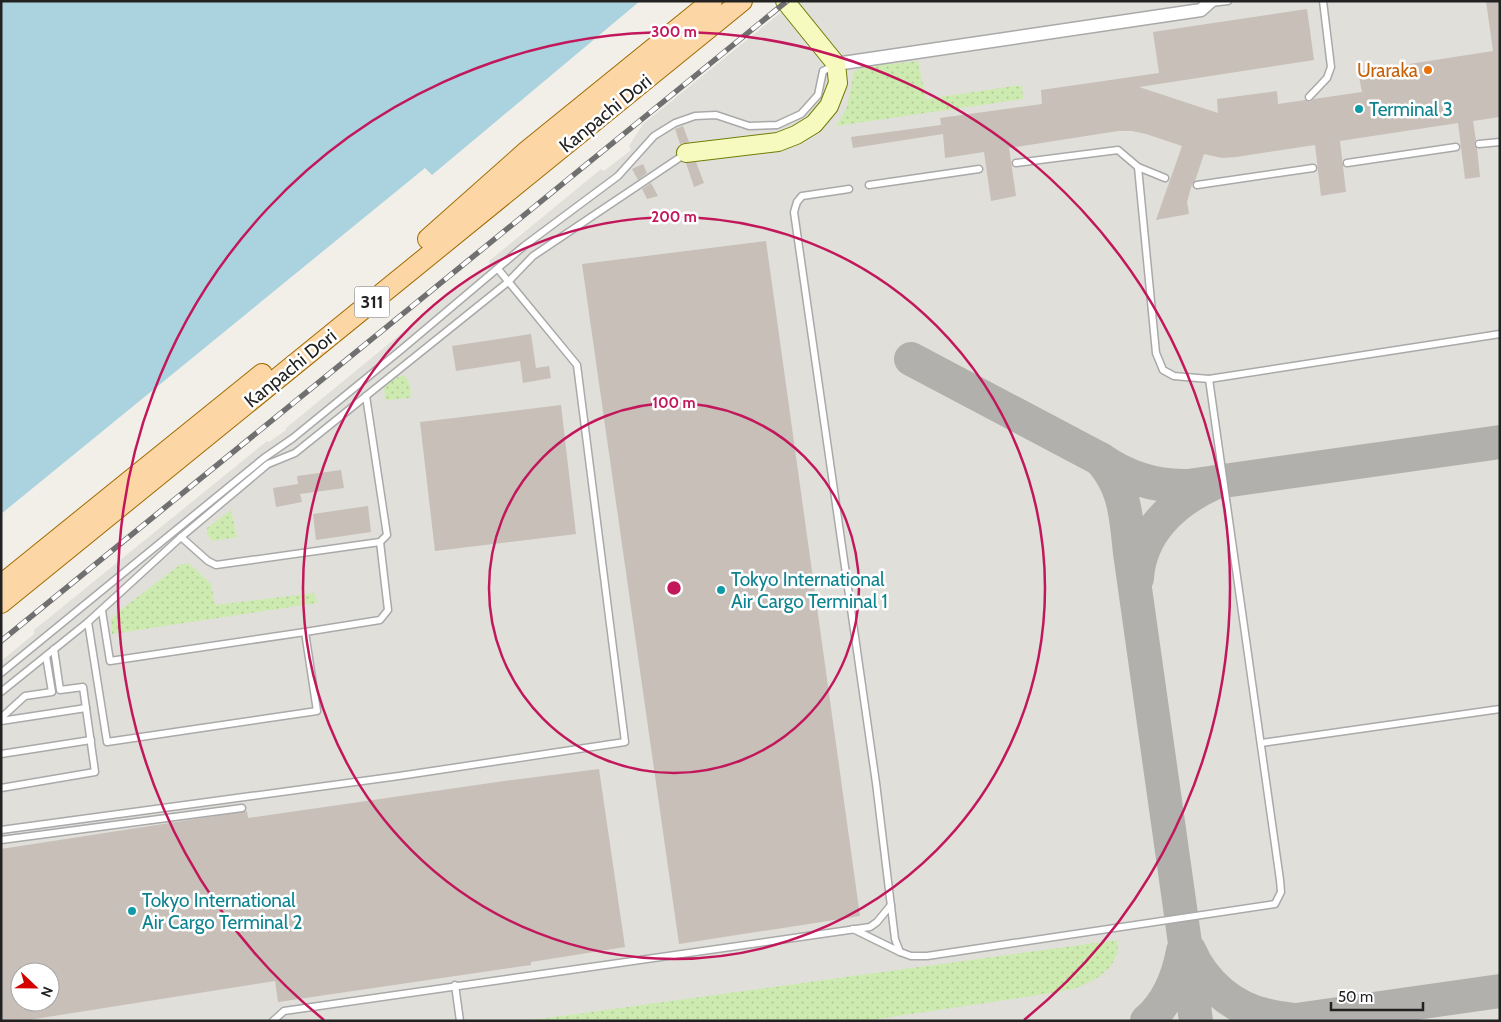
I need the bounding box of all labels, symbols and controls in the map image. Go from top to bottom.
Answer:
text: 300 m [651,23,697,41]
place label: Uraraka [1357,59,1418,82]
marker: Uraraka [1422,64,1434,76]
street label: Kanpachi Dori [555,69,656,157]
place label: Terminal 3 [1369,98,1453,121]
marker: Terminal 3 [1353,103,1365,115]
text: 200 m [651,208,697,226]
road number: 311 [354,286,390,318]
street label: Kanpachi Dori [240,324,341,412]
text: 100 m [652,394,696,412]
place label: Tokyo International Air Cargo Terminal 1 [731,568,888,613]
centre of rings [665,579,683,597]
marker: Tokyo International Air Cargo Terminal 1 [715,584,727,596]
place label: Tokyo International Air Cargo Terminal 2 [142,889,302,934]
marker: Tokyo International Air Cargo Terminal 2 [126,905,138,917]
north arrow [10,962,60,1012]
scale bar [1331,980,1424,1012]
text: N [37,984,57,1000]
text: 50 m [1338,988,1373,1006]

